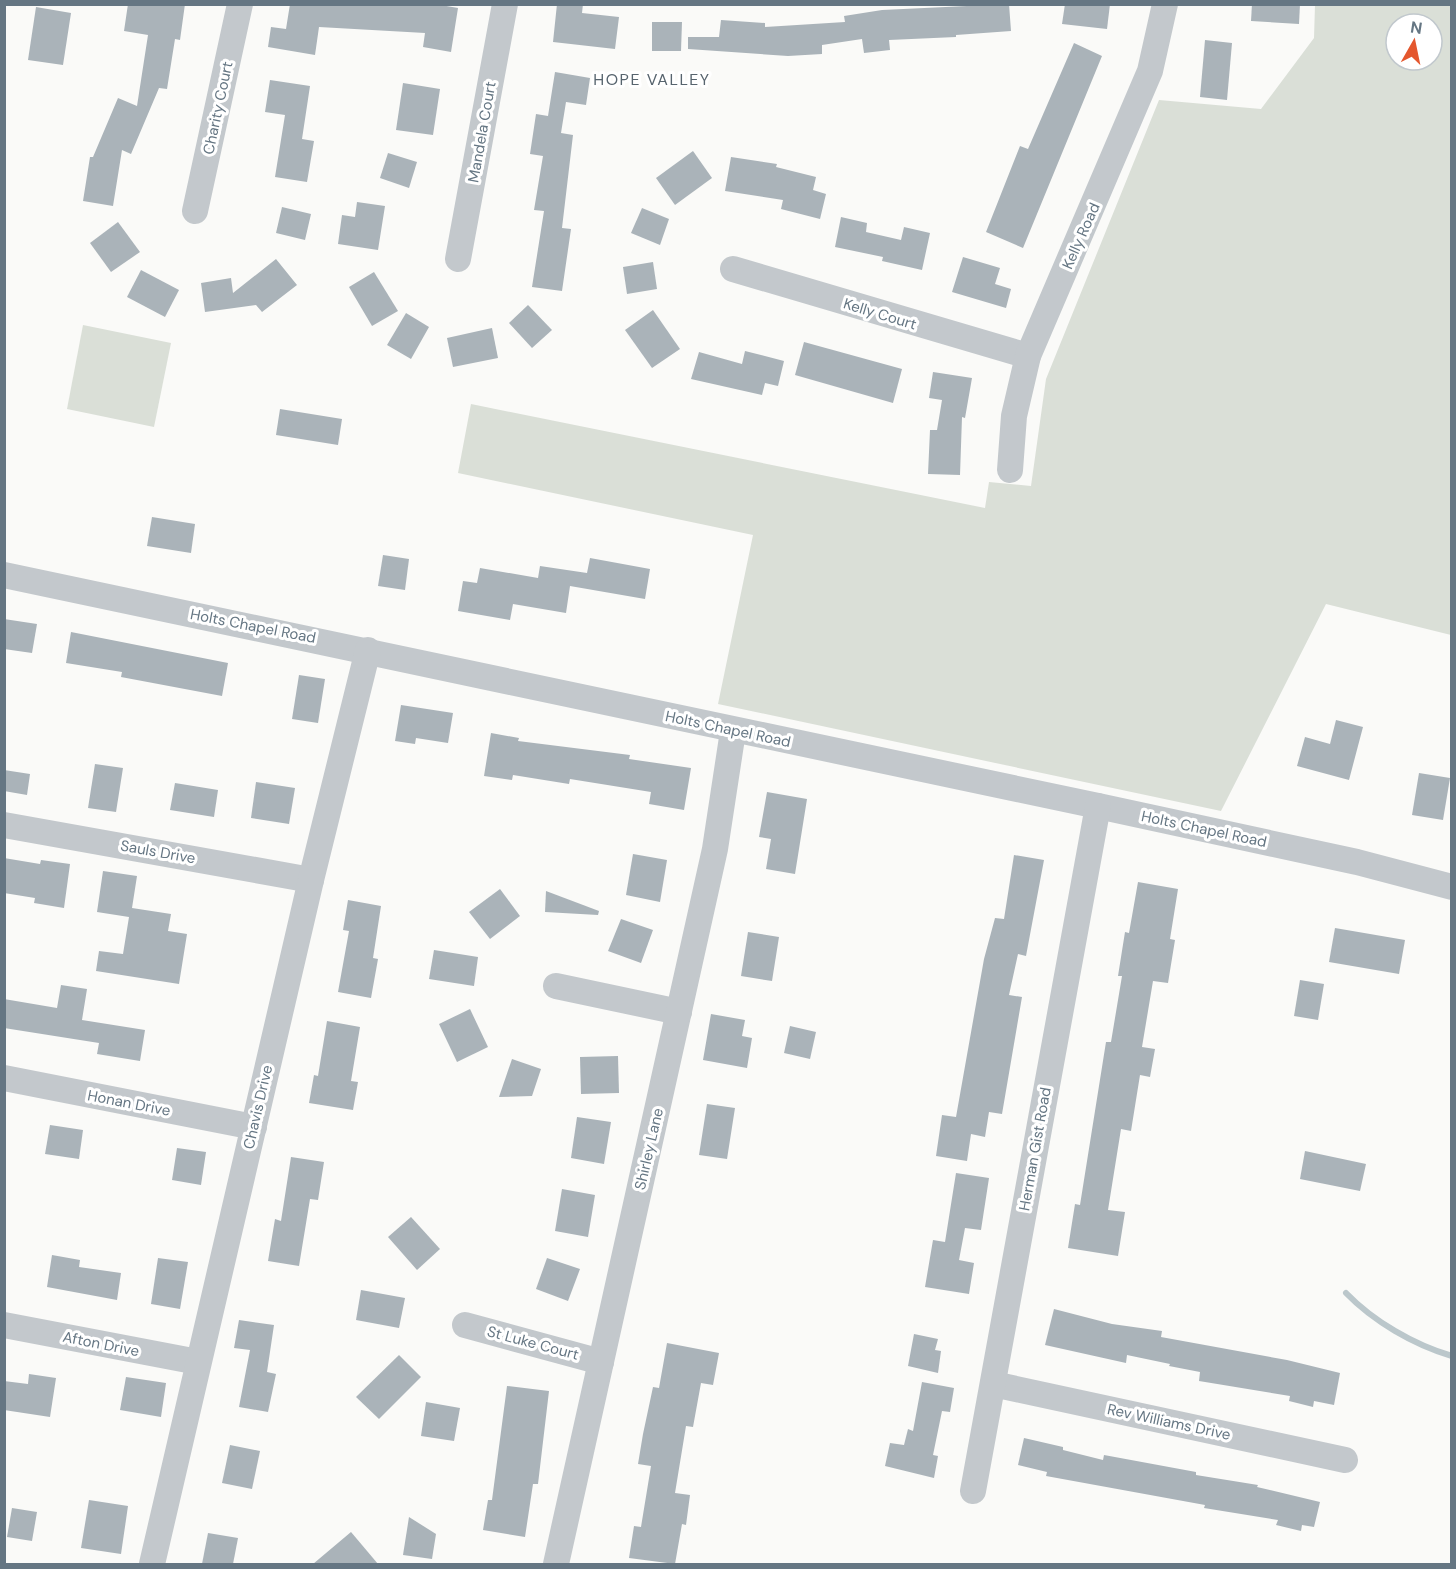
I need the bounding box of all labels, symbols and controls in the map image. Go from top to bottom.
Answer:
north arrow [1384,12,1444,72]
text: N [1409,16,1424,39]
street label: Charity Court [198,60,238,156]
district label: HOPE VALLEY [593,69,711,90]
street label: Mandela Court [463,80,501,184]
street label: Kelly Road [1057,200,1105,272]
street label: Kelly Court [841,293,919,335]
street label: Holts Chapel Road [188,604,318,648]
street label: Holts Chapel Road [664,706,792,752]
street label: Holts Chapel Road [1140,806,1268,852]
street label: Sauls Drive [119,836,197,868]
street label: Chavis Drive [239,1063,277,1151]
street label: Honan Drive [86,1085,172,1121]
street label: Herman Gist Road [1014,1086,1056,1212]
street label: Shirley Lane [630,1106,668,1192]
street label: St Luke Court [485,1321,581,1365]
street label: Afton Drive [61,1327,141,1361]
street label: Rev Williams Drive [1106,1399,1232,1445]

